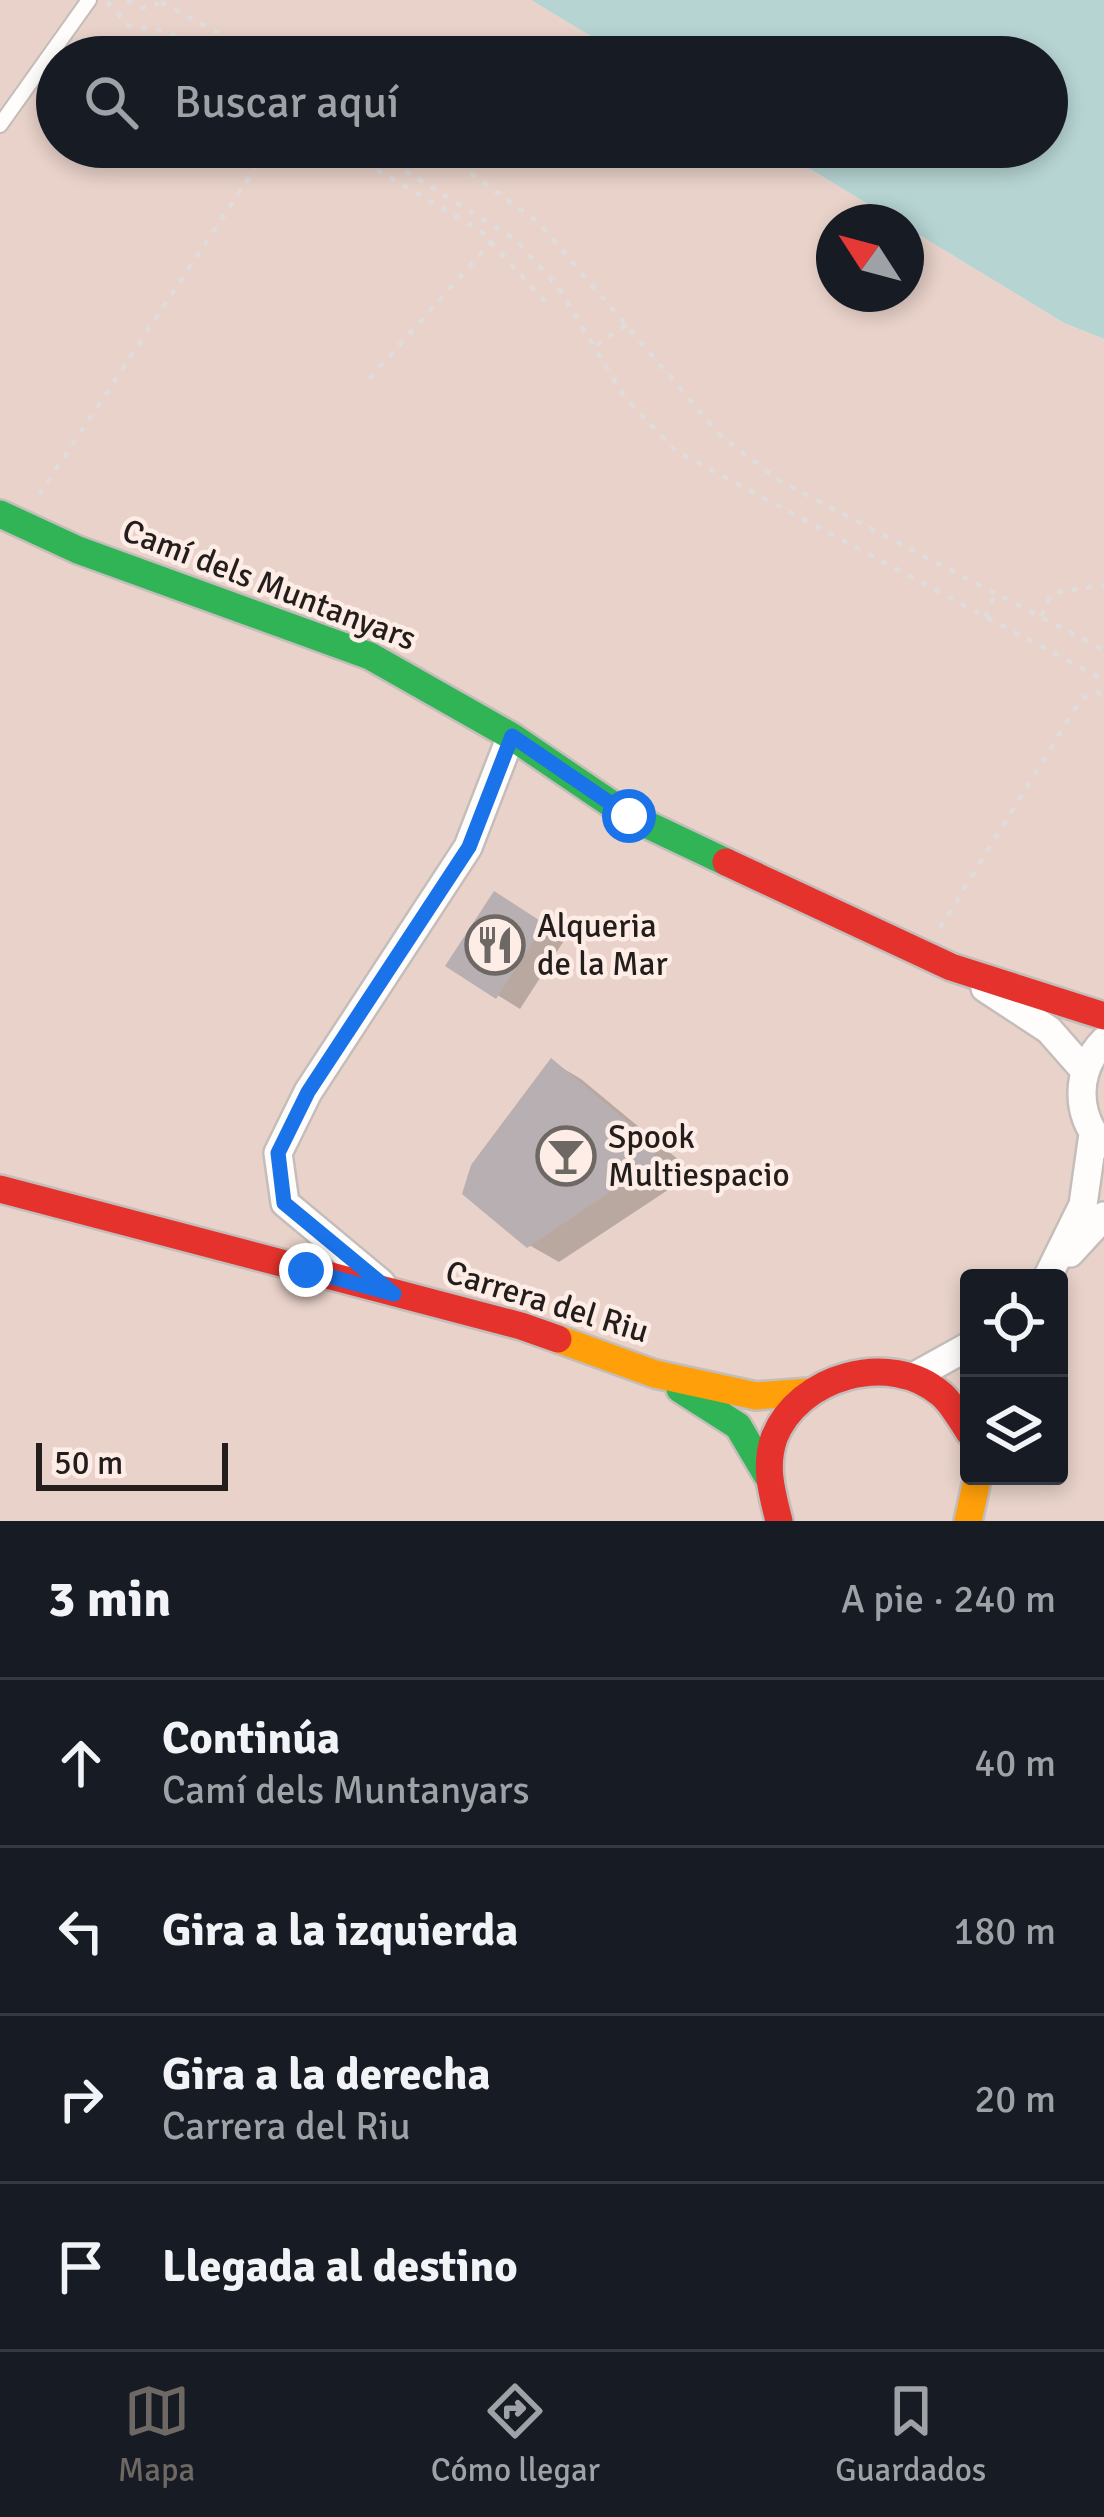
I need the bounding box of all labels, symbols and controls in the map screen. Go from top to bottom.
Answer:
search box [36,36,1068,168]
icon: search [78,69,144,135]
text: Buscar aquí [174,75,399,130]
north arrow [816,204,924,312]
street label: Camí dels Muntanyars [116,510,422,660]
route start [602,789,656,843]
place label: Alqueria de la Mar [537,906,668,985]
restaurant icon: Alqueria de la Mar [464,914,526,976]
place label: Spook Multiespacio [608,1117,790,1196]
bar icon: Spook Multiespacio [535,1125,597,1187]
route end [279,1243,333,1297]
street label: Carrera del Riu [440,1252,654,1352]
map controls [960,1269,1068,1485]
button: locate [960,1269,1068,1377]
button: layers [960,1377,1068,1485]
scale bar [36,1437,228,1490]
text: 50 m [54,1443,123,1484]
text: 3 min [48,1568,171,1631]
text: A pie · 240 m [841,1575,1056,1623]
text: Continúa [162,1711,340,1766]
icon: ahead [48,1730,114,1796]
text: 40 m [974,1739,1056,1787]
text: Camí dels Muntanyars [162,1766,530,1814]
icon: left [48,1898,114,1964]
text: Gira a la izquierda [162,1903,518,1958]
text: 180 m [953,1907,1056,1955]
text: Gira a la derecha [162,2047,490,2102]
icon: right [48,2066,114,2132]
text: 20 m [974,2075,1056,2123]
text: Carrera del Riu [162,2102,411,2150]
icon: arrive [48,2234,114,2300]
text: Llegada al destino [162,2239,518,2294]
tab: Mapa [118,2378,195,2491]
tab: Cómo llegar [431,2378,600,2491]
tab: Guardados [835,2378,986,2491]

